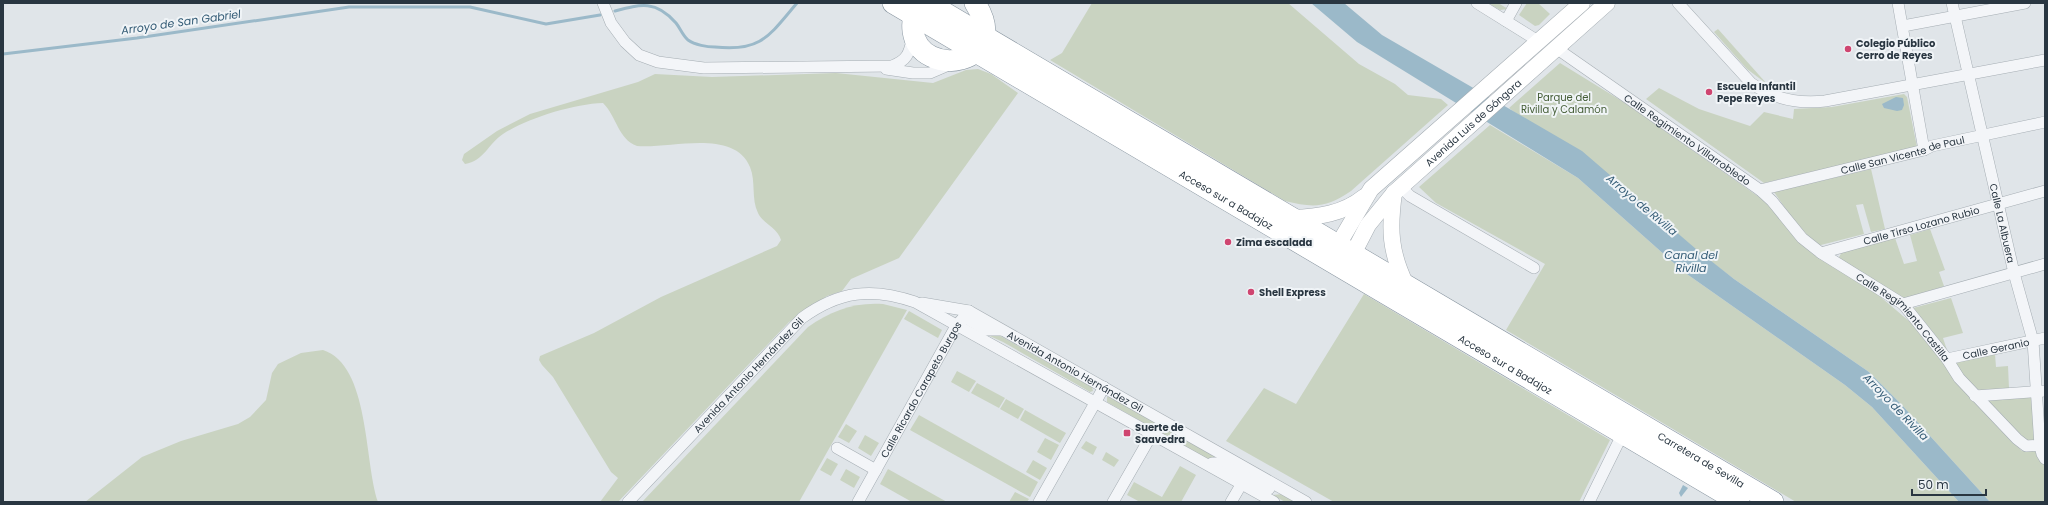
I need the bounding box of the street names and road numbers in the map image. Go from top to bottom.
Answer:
street label: Avenida Luis de Góngora [1422,75,1525,170]
street label: Calle Regimiento Villarrobledo [1621,90,1754,189]
street label: Calle San Vicente de Paul [1839,132,1966,178]
street label: Acceso sur a Badajoz [1177,166,1277,233]
street label: Calle La Albuera [1986,182,2019,265]
street label: Calle Tirso Lozano Rubio [1861,202,1981,248]
street label: Calle Regimiento Castilla [1853,269,1954,365]
street label: Avenida Antonio Hernández Gil [690,314,807,436]
street label: Calle Ricardo Carapeto Burgos [877,317,965,461]
street label: Avenida Antonio Hernández Gil [1005,327,1146,416]
street label: Acceso sur a Badajoz [1456,331,1556,398]
street label: Calle Geranio [1961,334,2031,363]
street label: Carretera de Sevilla [1655,428,1748,491]

